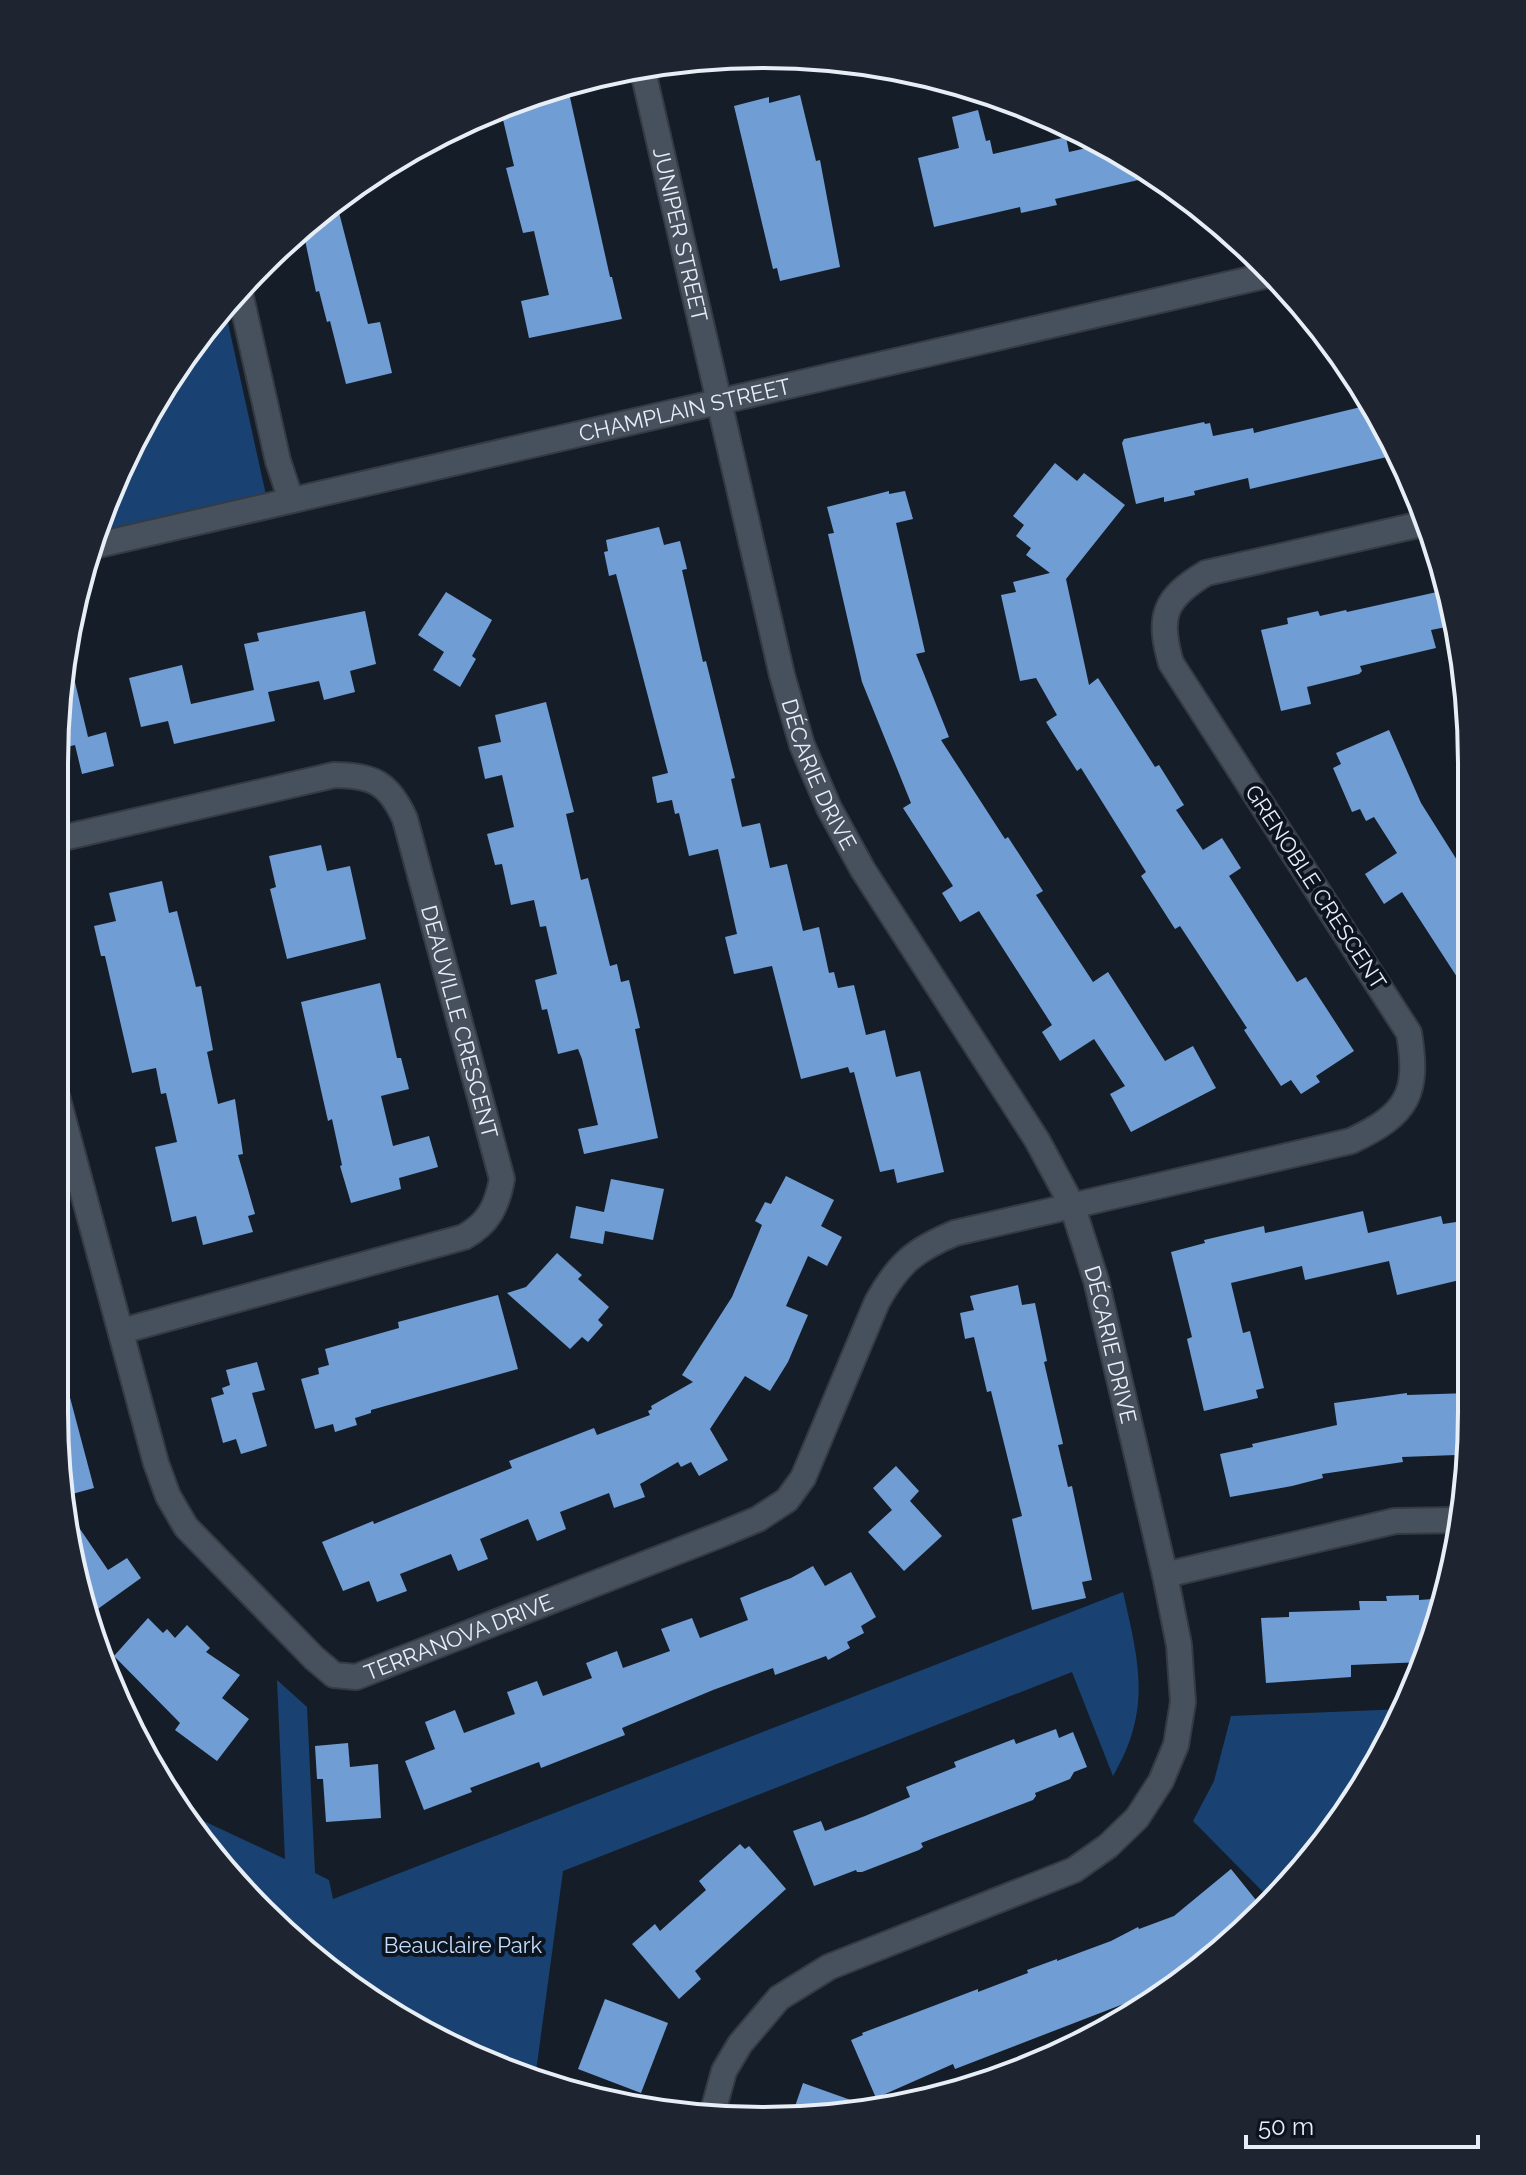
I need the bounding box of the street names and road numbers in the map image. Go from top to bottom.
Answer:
street label: JUNIPER STREET [648,145,713,325]
street label: CHAMPLAIN STREET [576,373,793,447]
street label: DÉCARIE DRIVE [776,696,862,854]
street label: GRENOBLE CRESCENT [1240,780,1392,995]
street label: DEAUVILLE CRESCENT [416,902,504,1142]
street label: DÉCARIE DRIVE [1079,1262,1142,1426]
street label: TERRANOVA DRIVE [360,1588,557,1686]

